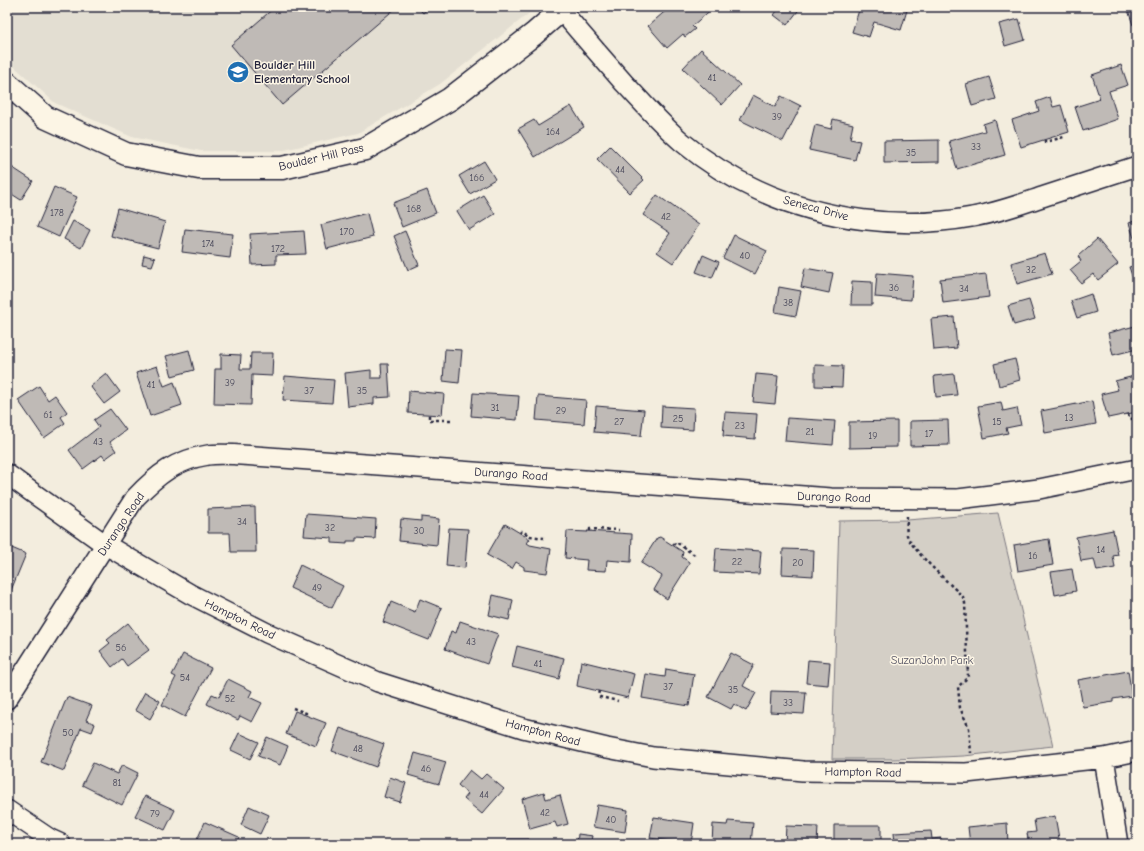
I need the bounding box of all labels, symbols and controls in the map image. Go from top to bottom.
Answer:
place label: Boulder Hill Elementary School [254,58,350,86]
school or university icon: Boulder Hill Elementary School [225,59,251,85]
house number: 41 [708,72,716,84]
house number: 39 [772,111,782,123]
house number: 164 [546,126,560,138]
street label: Boulder Hill Pass [277,140,365,174]
house number: 33 [971,141,981,153]
house number: 35 [906,147,916,159]
house number: 44 [615,164,625,176]
house number: 166 [470,172,484,184]
street label: Seneca Drive [782,193,850,223]
house number: 168 [407,203,421,215]
house number: 178 [50,207,64,219]
house number: 42 [661,211,671,223]
house number: 170 [340,226,354,238]
house number: 174 [202,238,215,250]
house number: 172 [271,243,285,255]
house number: 40 [740,250,750,262]
house number: 32 [1026,264,1036,276]
house number: 36 [889,282,899,294]
house number: 34 [959,283,969,295]
house number: 38 [783,297,793,309]
house number: 39 [225,377,235,389]
house number: 41 [147,379,155,391]
house number: 37 [304,385,314,397]
house number: 35 [357,385,367,397]
house number: 31 [490,402,500,414]
house number: 29 [556,405,566,417]
house number: 61 [43,409,53,421]
house number: 13 [1064,412,1074,424]
house number: 25 [673,413,683,425]
house number: 27 [614,416,624,428]
house number: 15 [992,416,1002,428]
house number: 23 [735,420,745,432]
house number: 21 [805,426,815,438]
house number: 17 [925,428,934,440]
house number: 19 [868,430,878,442]
house number: 43 [93,436,103,448]
street label: Durango Road [474,464,548,484]
street label: Durango Road [797,489,871,505]
street label: Durango Road [95,490,147,558]
house number: 34 [237,516,247,528]
house number: 32 [325,522,335,534]
house number: 30 [413,525,425,537]
house number: 14 [1097,544,1106,556]
house number: 16 [1028,550,1038,562]
house number: 22 [732,556,742,568]
house number: 20 [792,557,804,569]
house number: 49 [312,582,322,594]
street label: Hampton Road [202,596,278,642]
house number: 43 [466,636,476,648]
house number: 56 [116,642,126,654]
park label: SuzanJohn Park [891,653,973,667]
house number: 41 [534,658,542,670]
house number: 54 [180,672,190,684]
house number: 37 [663,681,673,693]
house number: 35 [728,684,738,696]
house number: 52 [225,693,235,705]
house number: 33 [783,697,793,709]
street label: Hampton Road [504,715,582,749]
house number: 50 [62,727,74,739]
house number: 48 [353,743,363,755]
house number: 46 [421,763,431,775]
street label: Hampton Road [824,764,902,780]
house number: 81 [112,777,122,789]
house number: 44 [479,789,489,801]
house number: 42 [540,807,550,819]
house number: 79 [150,808,160,820]
house number: 40 [606,814,616,826]

